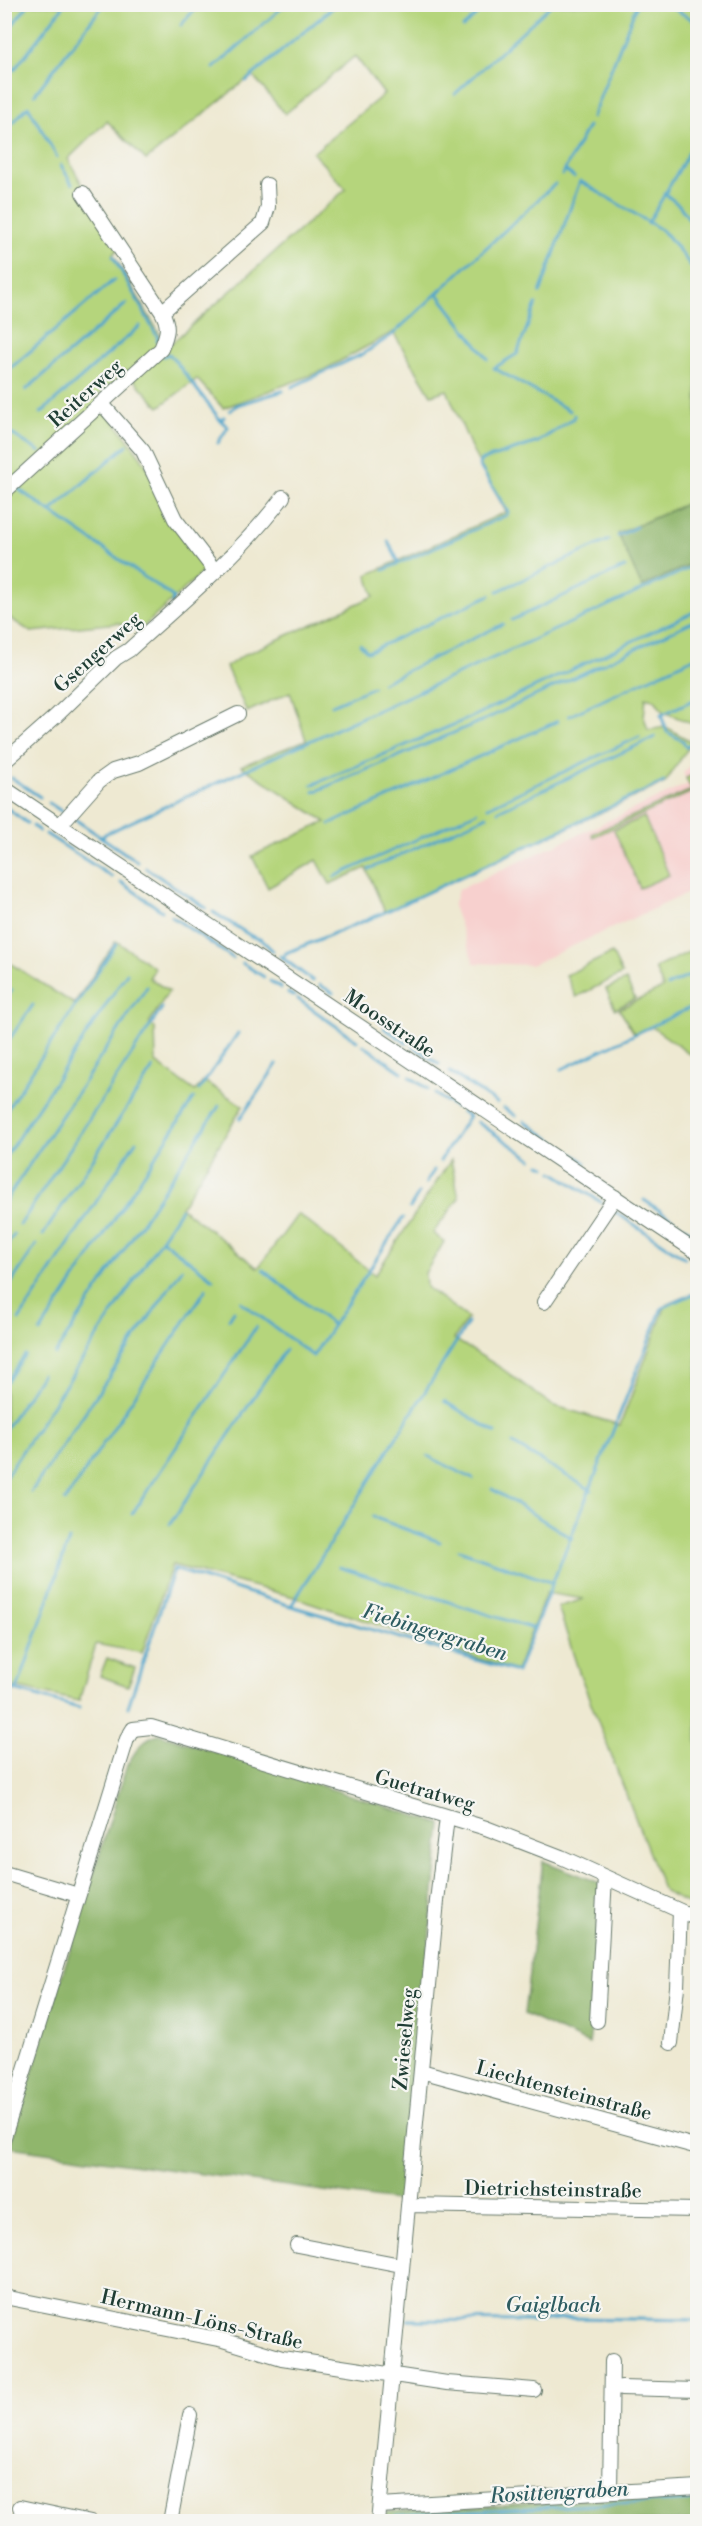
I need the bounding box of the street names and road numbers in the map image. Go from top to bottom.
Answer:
street label: Reiterweg [44,354,129,434]
street label: Gsengerweg [49,607,147,699]
street label: Moosstraße [339,985,440,1064]
street label: Guetratweg [372,1765,478,1818]
street label: Zwieselweg [389,1987,422,2091]
street label: Liechtensteinstraße [473,2056,654,2127]
street label: Dietrichsteinstraße [464,2176,642,2205]
street label: Hermann-Löns-Straße [98,2285,305,2356]

